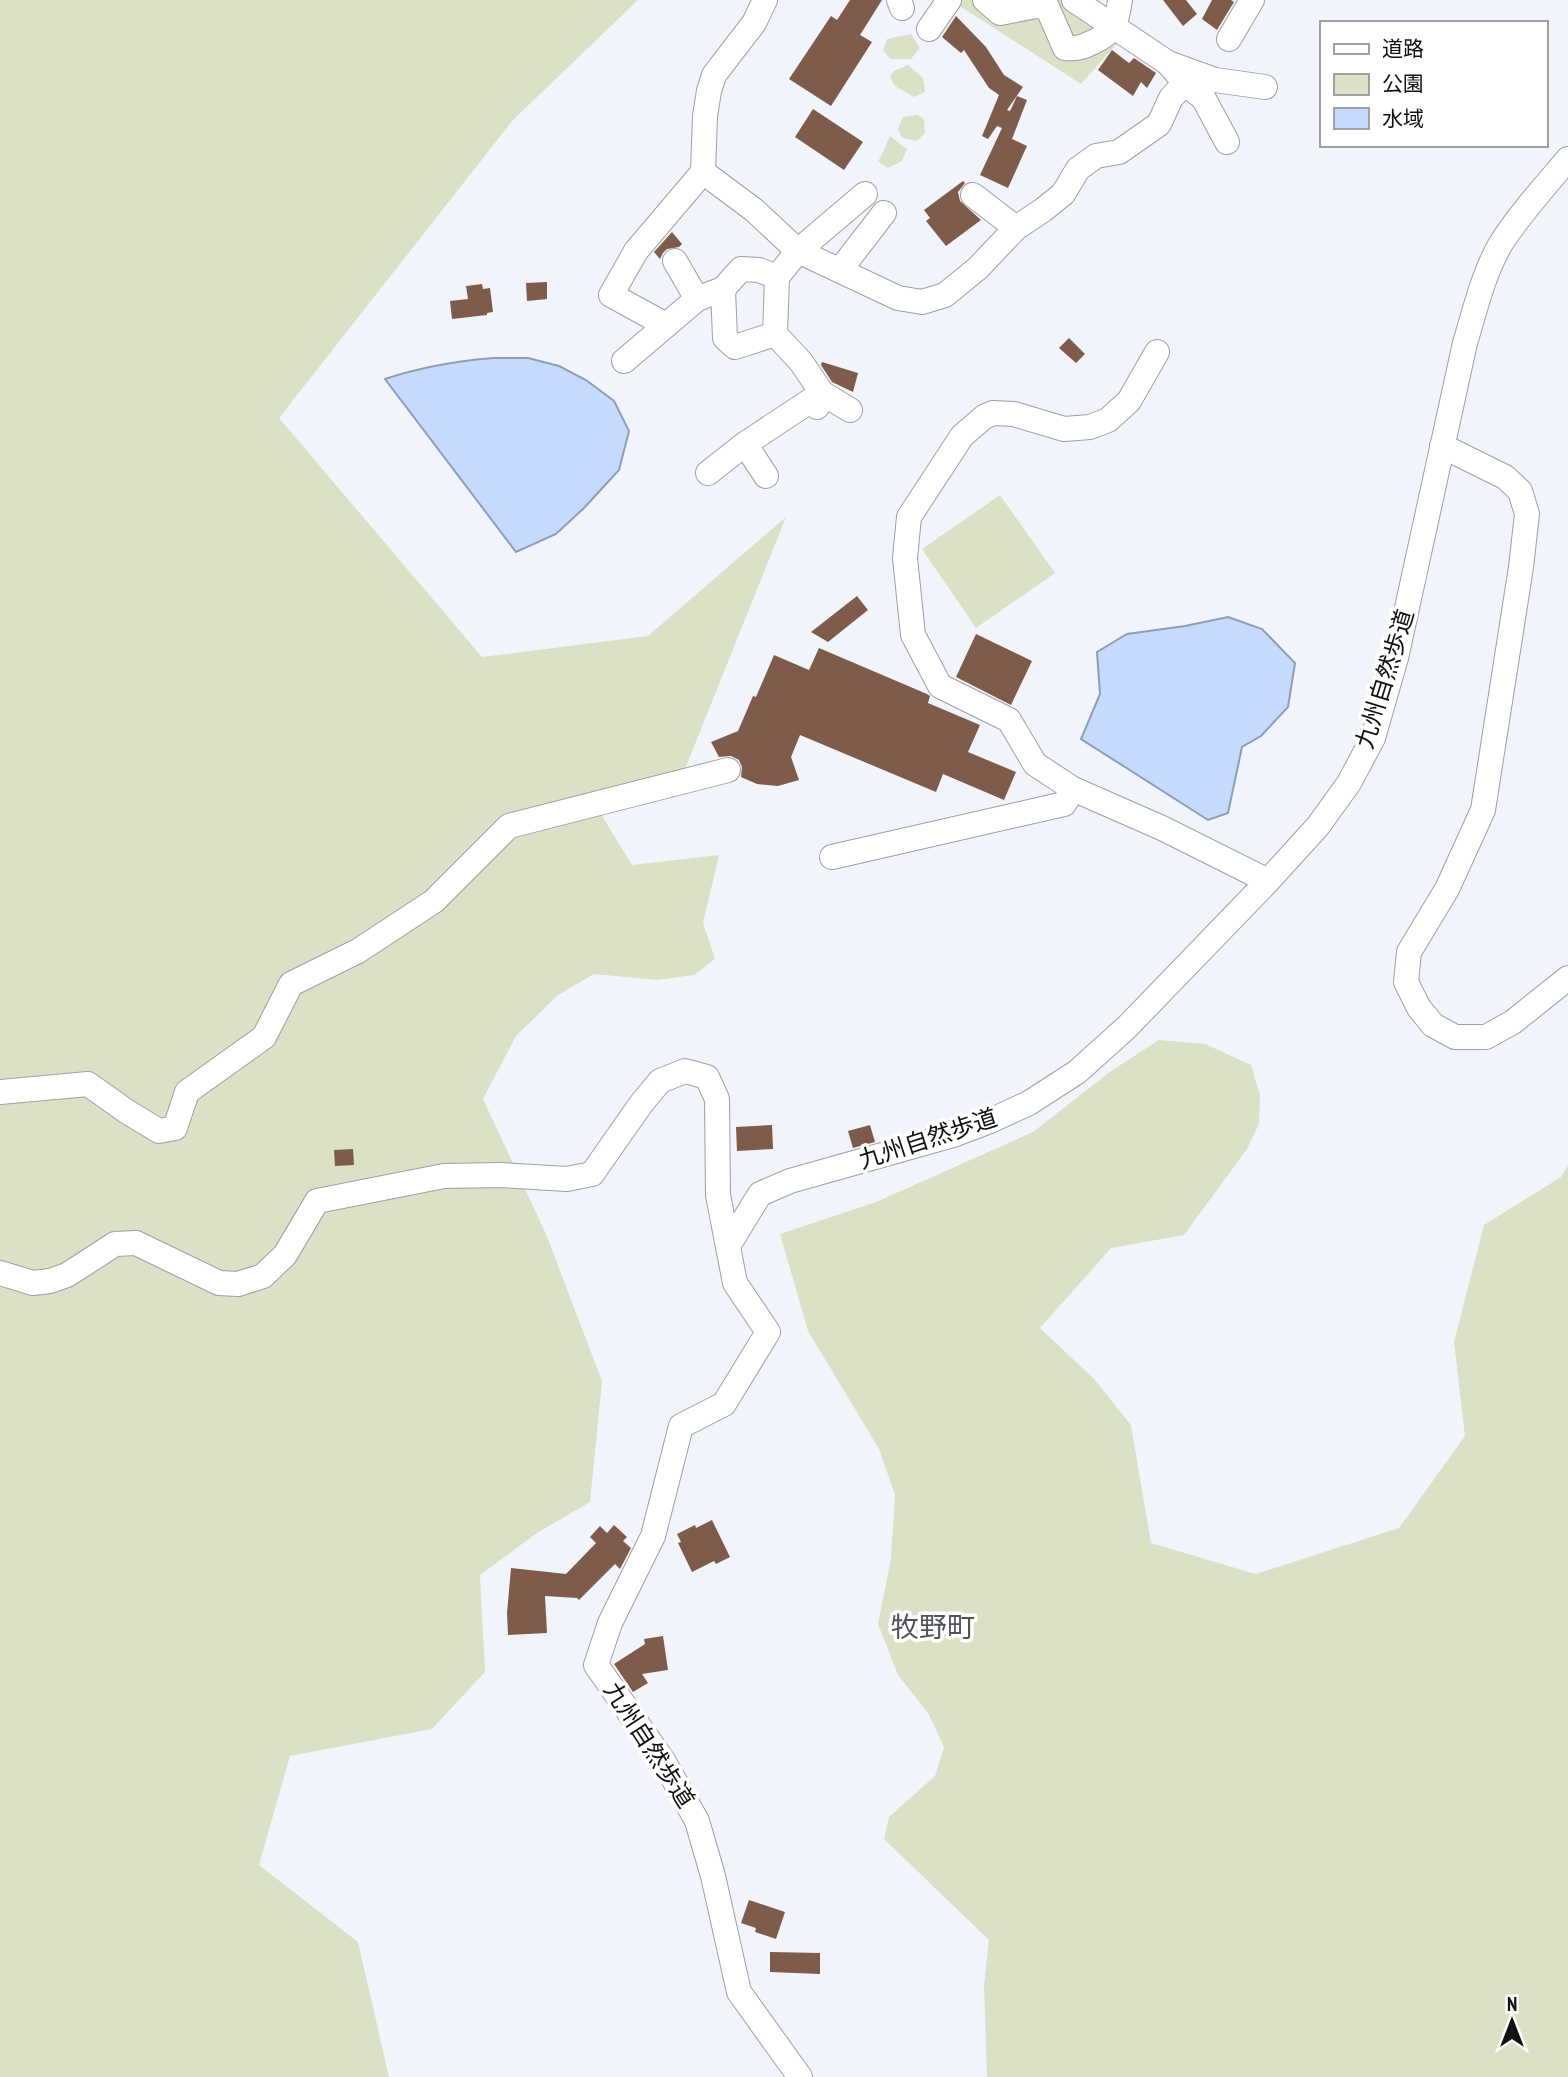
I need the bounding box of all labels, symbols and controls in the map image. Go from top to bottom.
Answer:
legend [1320,21,1547,147]
text: 道路 [1382,35,1424,62]
text: 公園 [1382,70,1424,97]
text: 水域 [1382,105,1424,132]
street label: 九州自然歩道 [1349,605,1420,752]
street label: 九州自然歩道 [855,1102,1001,1176]
district label: 牧野町 [891,1608,975,1645]
street label: 九州自然歩道 [597,1676,702,1814]
north arrow [1477,1986,1547,2056]
text: N [1507,1992,1517,2016]

